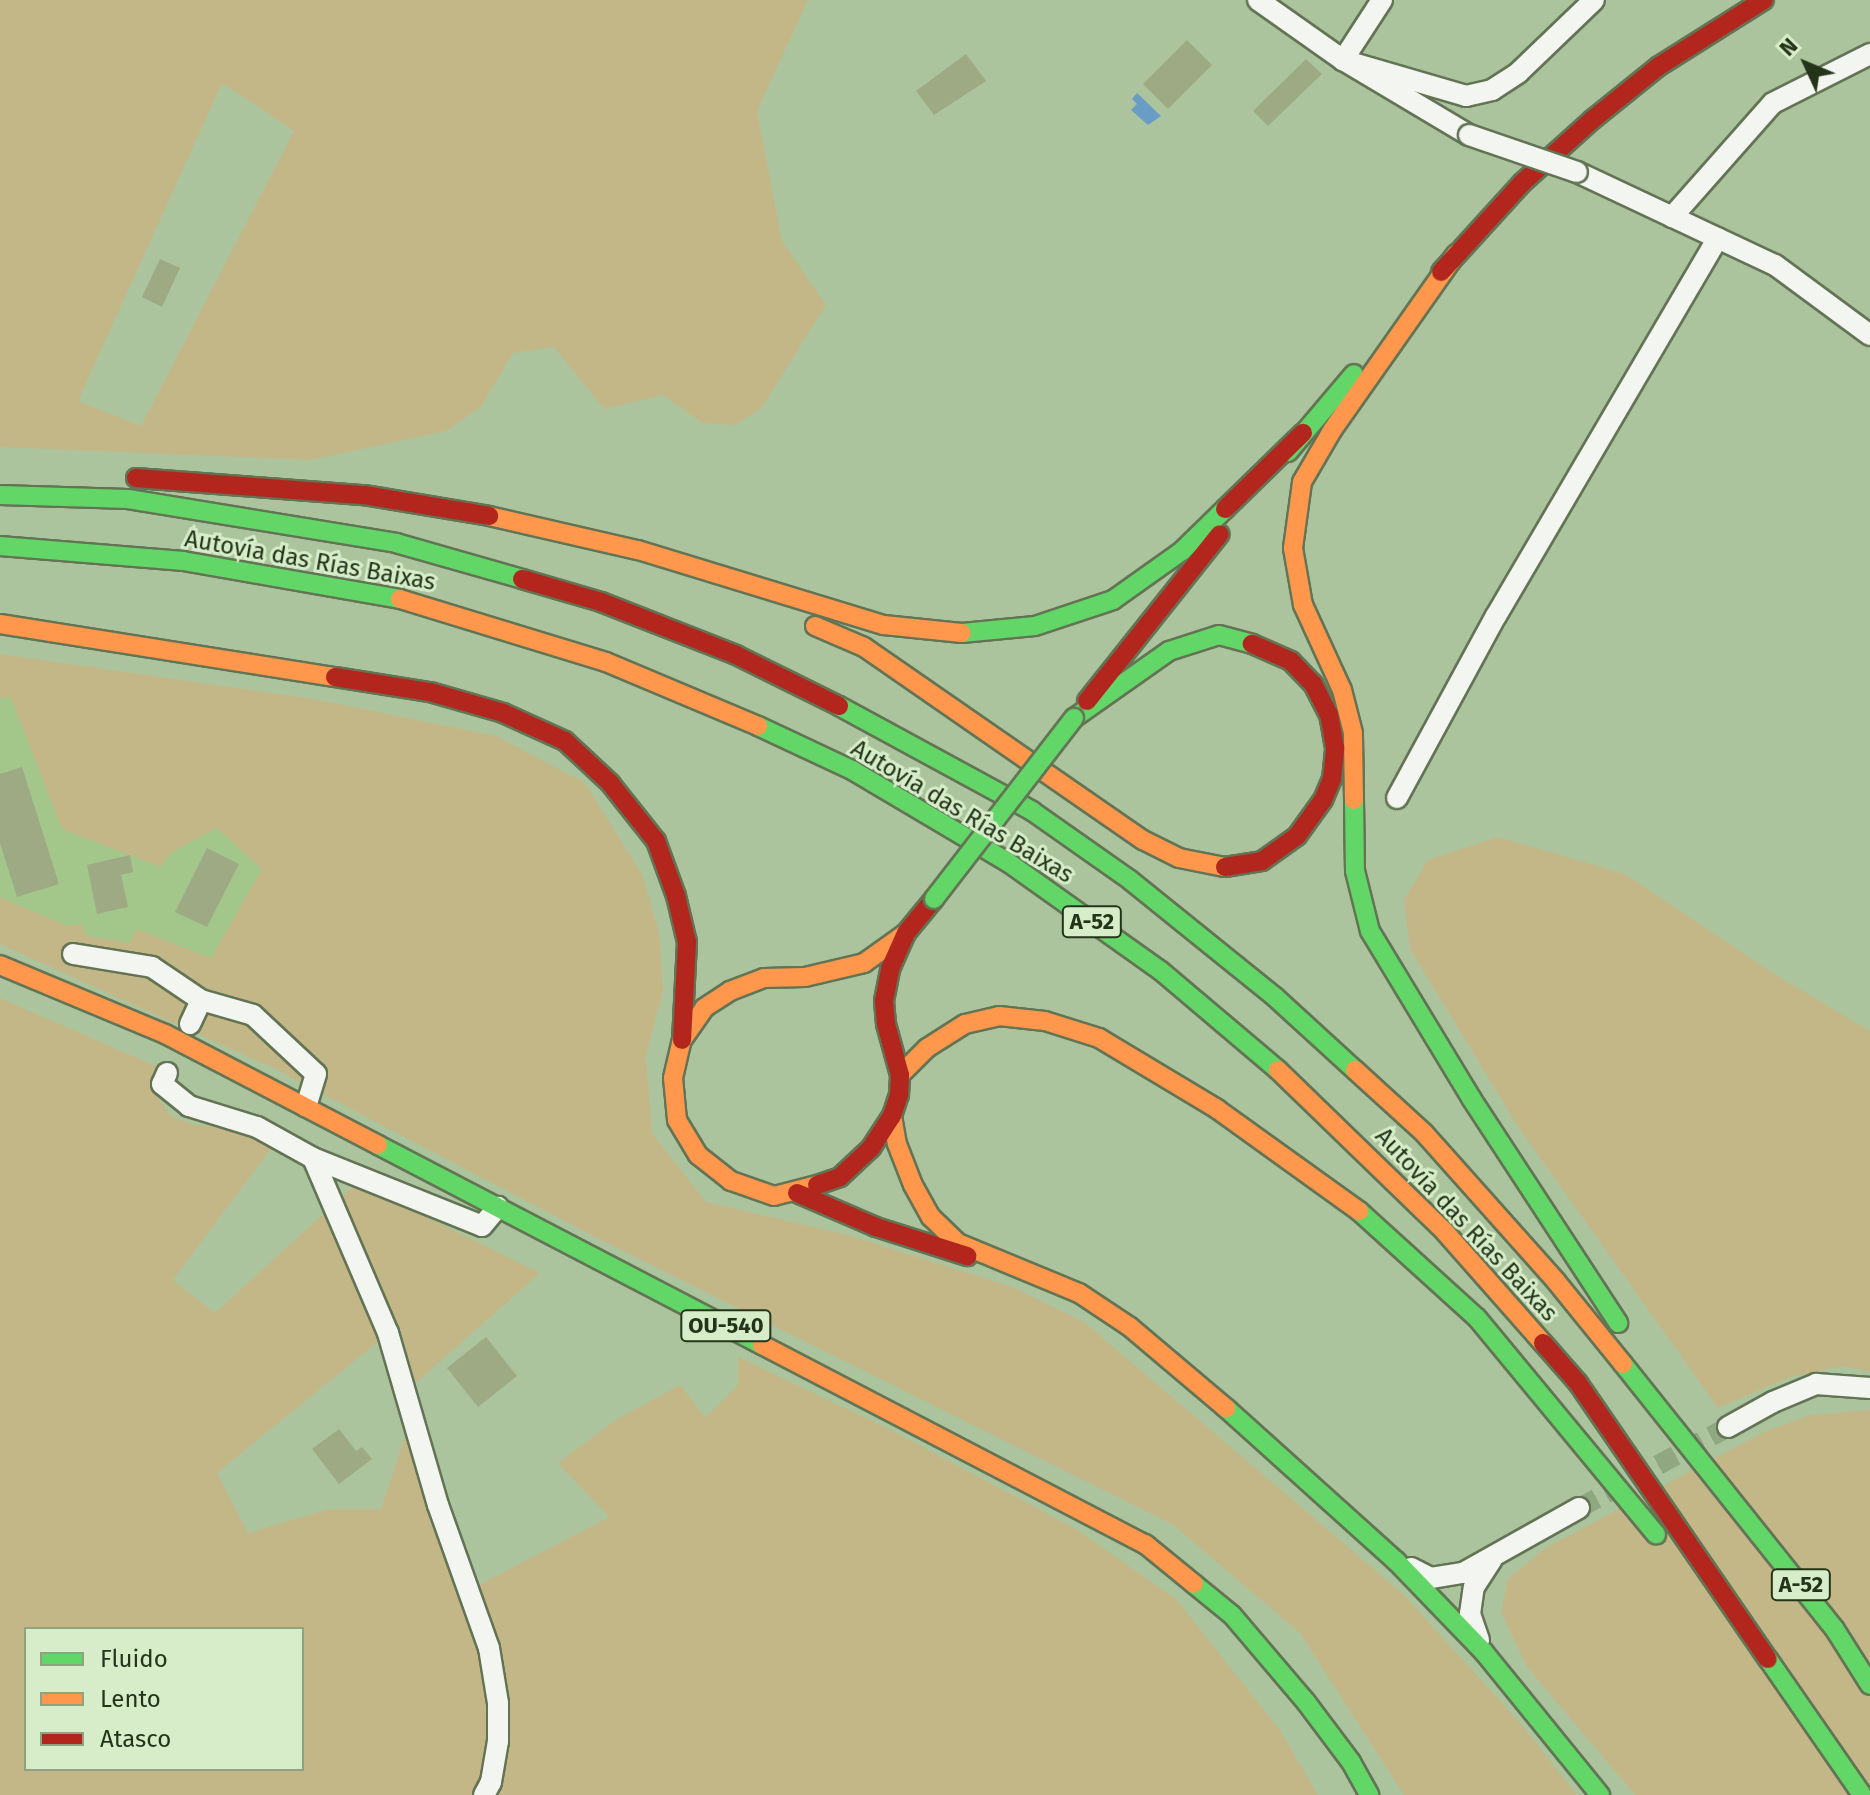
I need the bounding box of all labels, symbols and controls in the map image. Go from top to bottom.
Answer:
north arrow [1766,24,1846,104]
text: N [1774,32,1803,62]
street label: Autovía das Rías Baixas [182,525,438,597]
street label: Autovía das Rías Baixas [846,734,1078,890]
road number: A-52 [1060,904,1124,940]
street label: Autovía das Rías Baixas [1369,1122,1563,1328]
road number: OU-540 [680,1308,772,1344]
road number: A-52 [1769,1567,1833,1603]
legend [24,1627,304,1771]
text: Fluido [100,1645,168,1673]
text: Lento [100,1685,161,1713]
text: Atasco [100,1725,171,1753]

